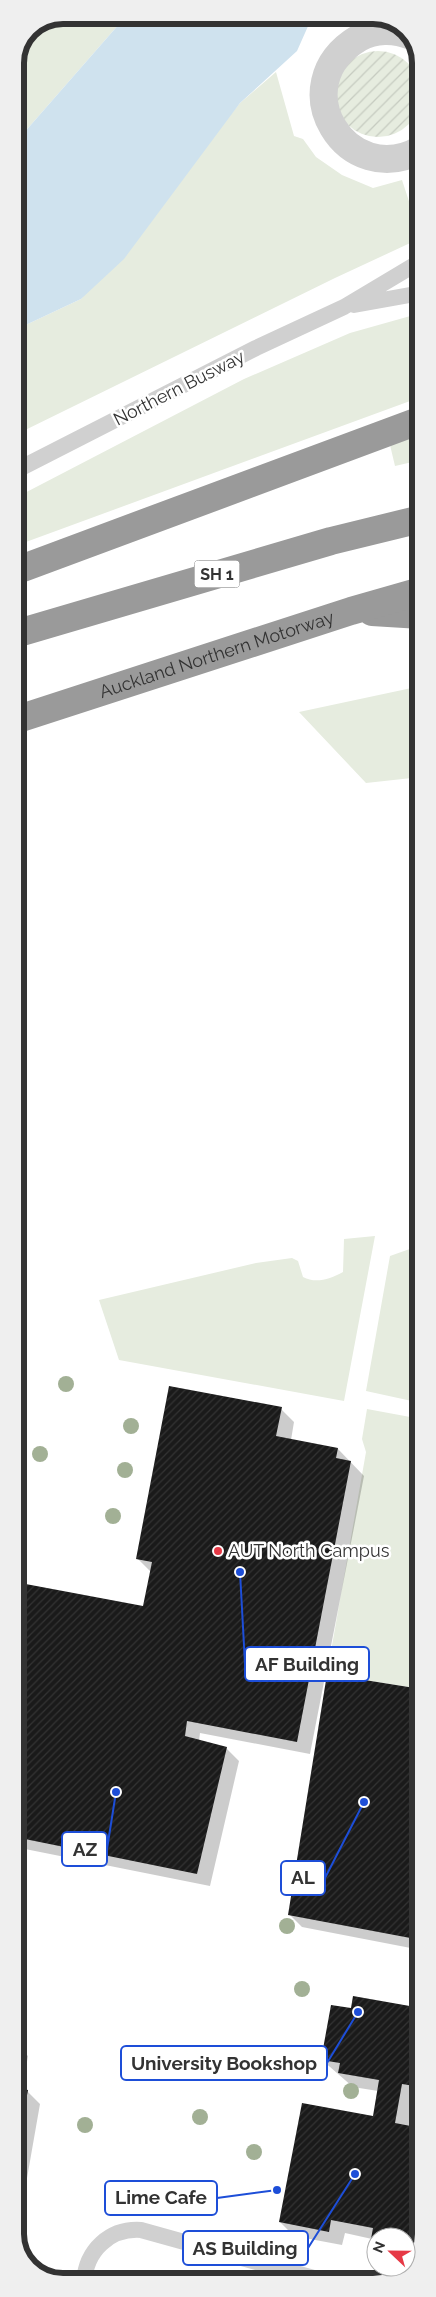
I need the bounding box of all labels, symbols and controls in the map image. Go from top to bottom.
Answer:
street label: Northern Busway [110,345,248,430]
road number: SH 1 [194,560,240,588]
street label: Auckland Northern Motorway [97,606,337,702]
place label: AUT North Campus [228,1540,390,1561]
marker: AUT North Campus [212,1545,224,1557]
callout: AF Building [245,1647,369,1681]
text: AF Building [255,1653,359,1675]
callout: AZ [62,1832,107,1866]
text: AZ [73,1838,97,1860]
callout: AL [281,1861,325,1895]
text: AL [291,1866,315,1888]
callout: University Bookshop [121,2046,327,2080]
text: University Bookshop [131,2052,317,2074]
callout: Lime Cafe [105,2181,217,2215]
text: Lime Cafe [115,2186,207,2208]
north arrow [366,2227,416,2277]
callout: AS Building [183,2231,308,2265]
text: AS Building [193,2237,297,2259]
text: N [370,2239,388,2255]

